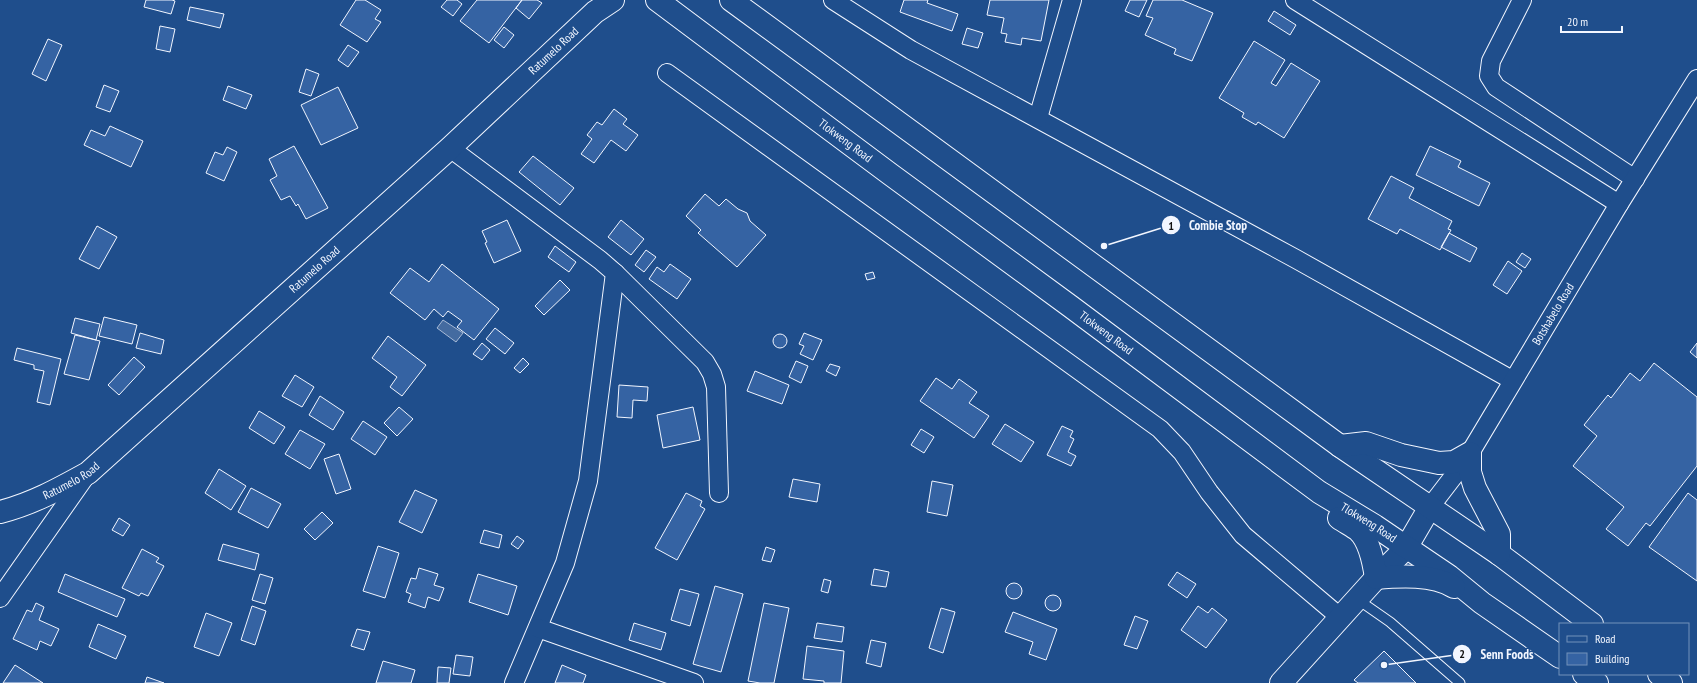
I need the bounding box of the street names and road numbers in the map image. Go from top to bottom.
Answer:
street label: Ratumelo Road [525,24,581,77]
street label: Tlokweng Road [816,115,876,165]
street label: Ratumelo Road [286,243,343,296]
street label: Botshabelo Road [1528,280,1577,348]
street label: Tlokweng Road [1076,308,1136,358]
street label: Ratumelo Road [40,458,102,503]
street label: Tlokweng Road [1338,499,1400,545]

